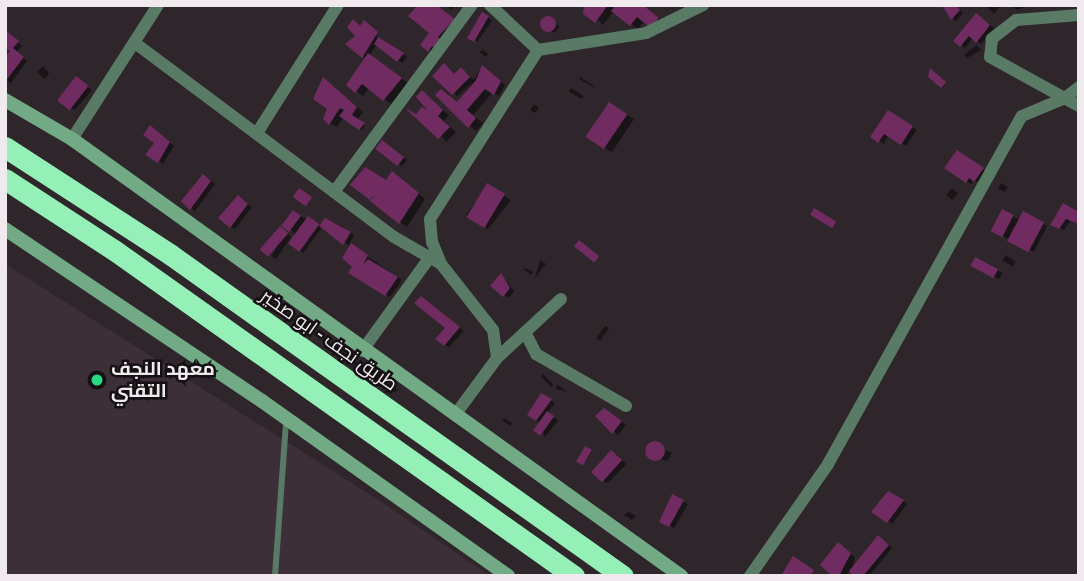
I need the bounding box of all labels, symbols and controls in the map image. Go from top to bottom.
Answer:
street label: طريق نجف - ابو صخير [256,284,402,396]
place label: معهد النجف التقني [111,358,215,402]
marker: معهد النجف التقني [89,372,105,388]

